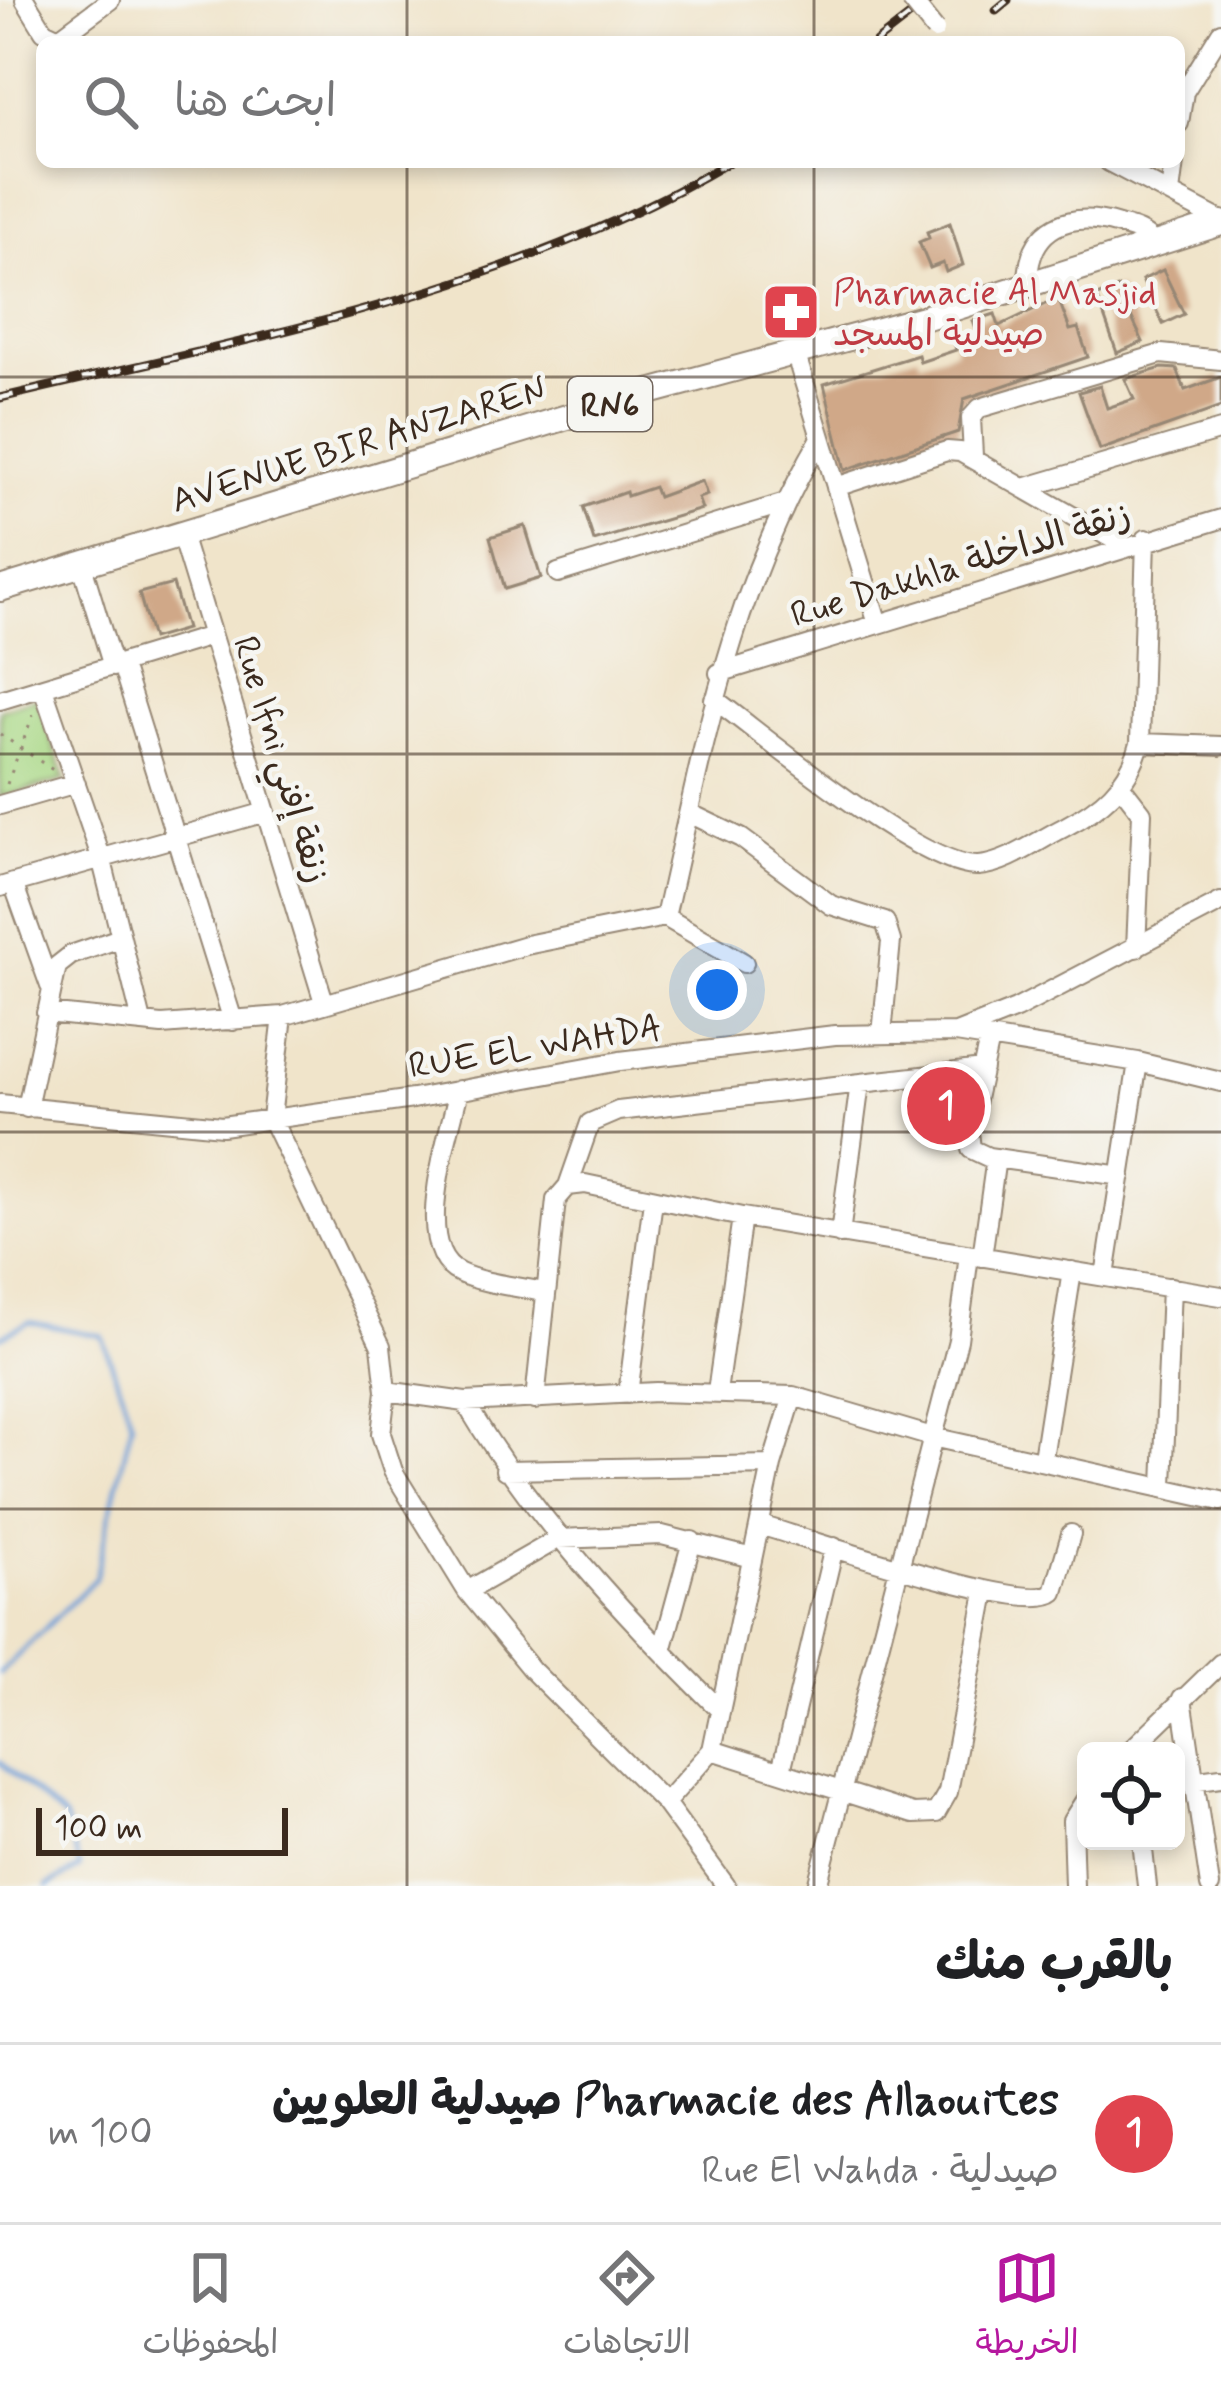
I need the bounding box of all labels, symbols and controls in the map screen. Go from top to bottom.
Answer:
search box [36,36,1185,168]
icon: search [78,69,144,135]
text: ابحث هنا [174,73,337,132]
place label: Pharmacie Al Masjid صيدلية المسجد [833,271,1156,359]
pharmacy icon: Pharmacie Al Masjid صيدلية المسجد [760,281,822,343]
street label: AVENUE BIR ANZAREN [166,367,552,526]
road number: RN6 [568,377,652,431]
street label: Rue Dakhla زنقة الداخلة [785,492,1137,640]
street label: Rue Ifni زنقة إفني [215,631,340,891]
your location [687,960,747,1020]
street label: RUE EL WAHDA [406,1005,666,1092]
pin: 1 [907,1061,985,1151]
map controls [1077,1742,1185,1850]
button: locate [1077,1742,1185,1850]
scale bar [36,1802,288,1855]
text: 100 m [54,1807,143,1851]
text: بالقرب منك [936,1931,1173,1997]
text: Pharmacie des Allaouites صيدلية العلويين [272,2072,1059,2131]
text: 100 m [48,2108,153,2159]
text: 1 [1125,2108,1143,2159]
text: صيدلية · Rue El Wahda [701,2146,1059,2197]
tab: المحفوظات [142,2245,278,2371]
tab: الاتجاهات [563,2245,691,2371]
tab: الخريطة [976,2245,1079,2371]

